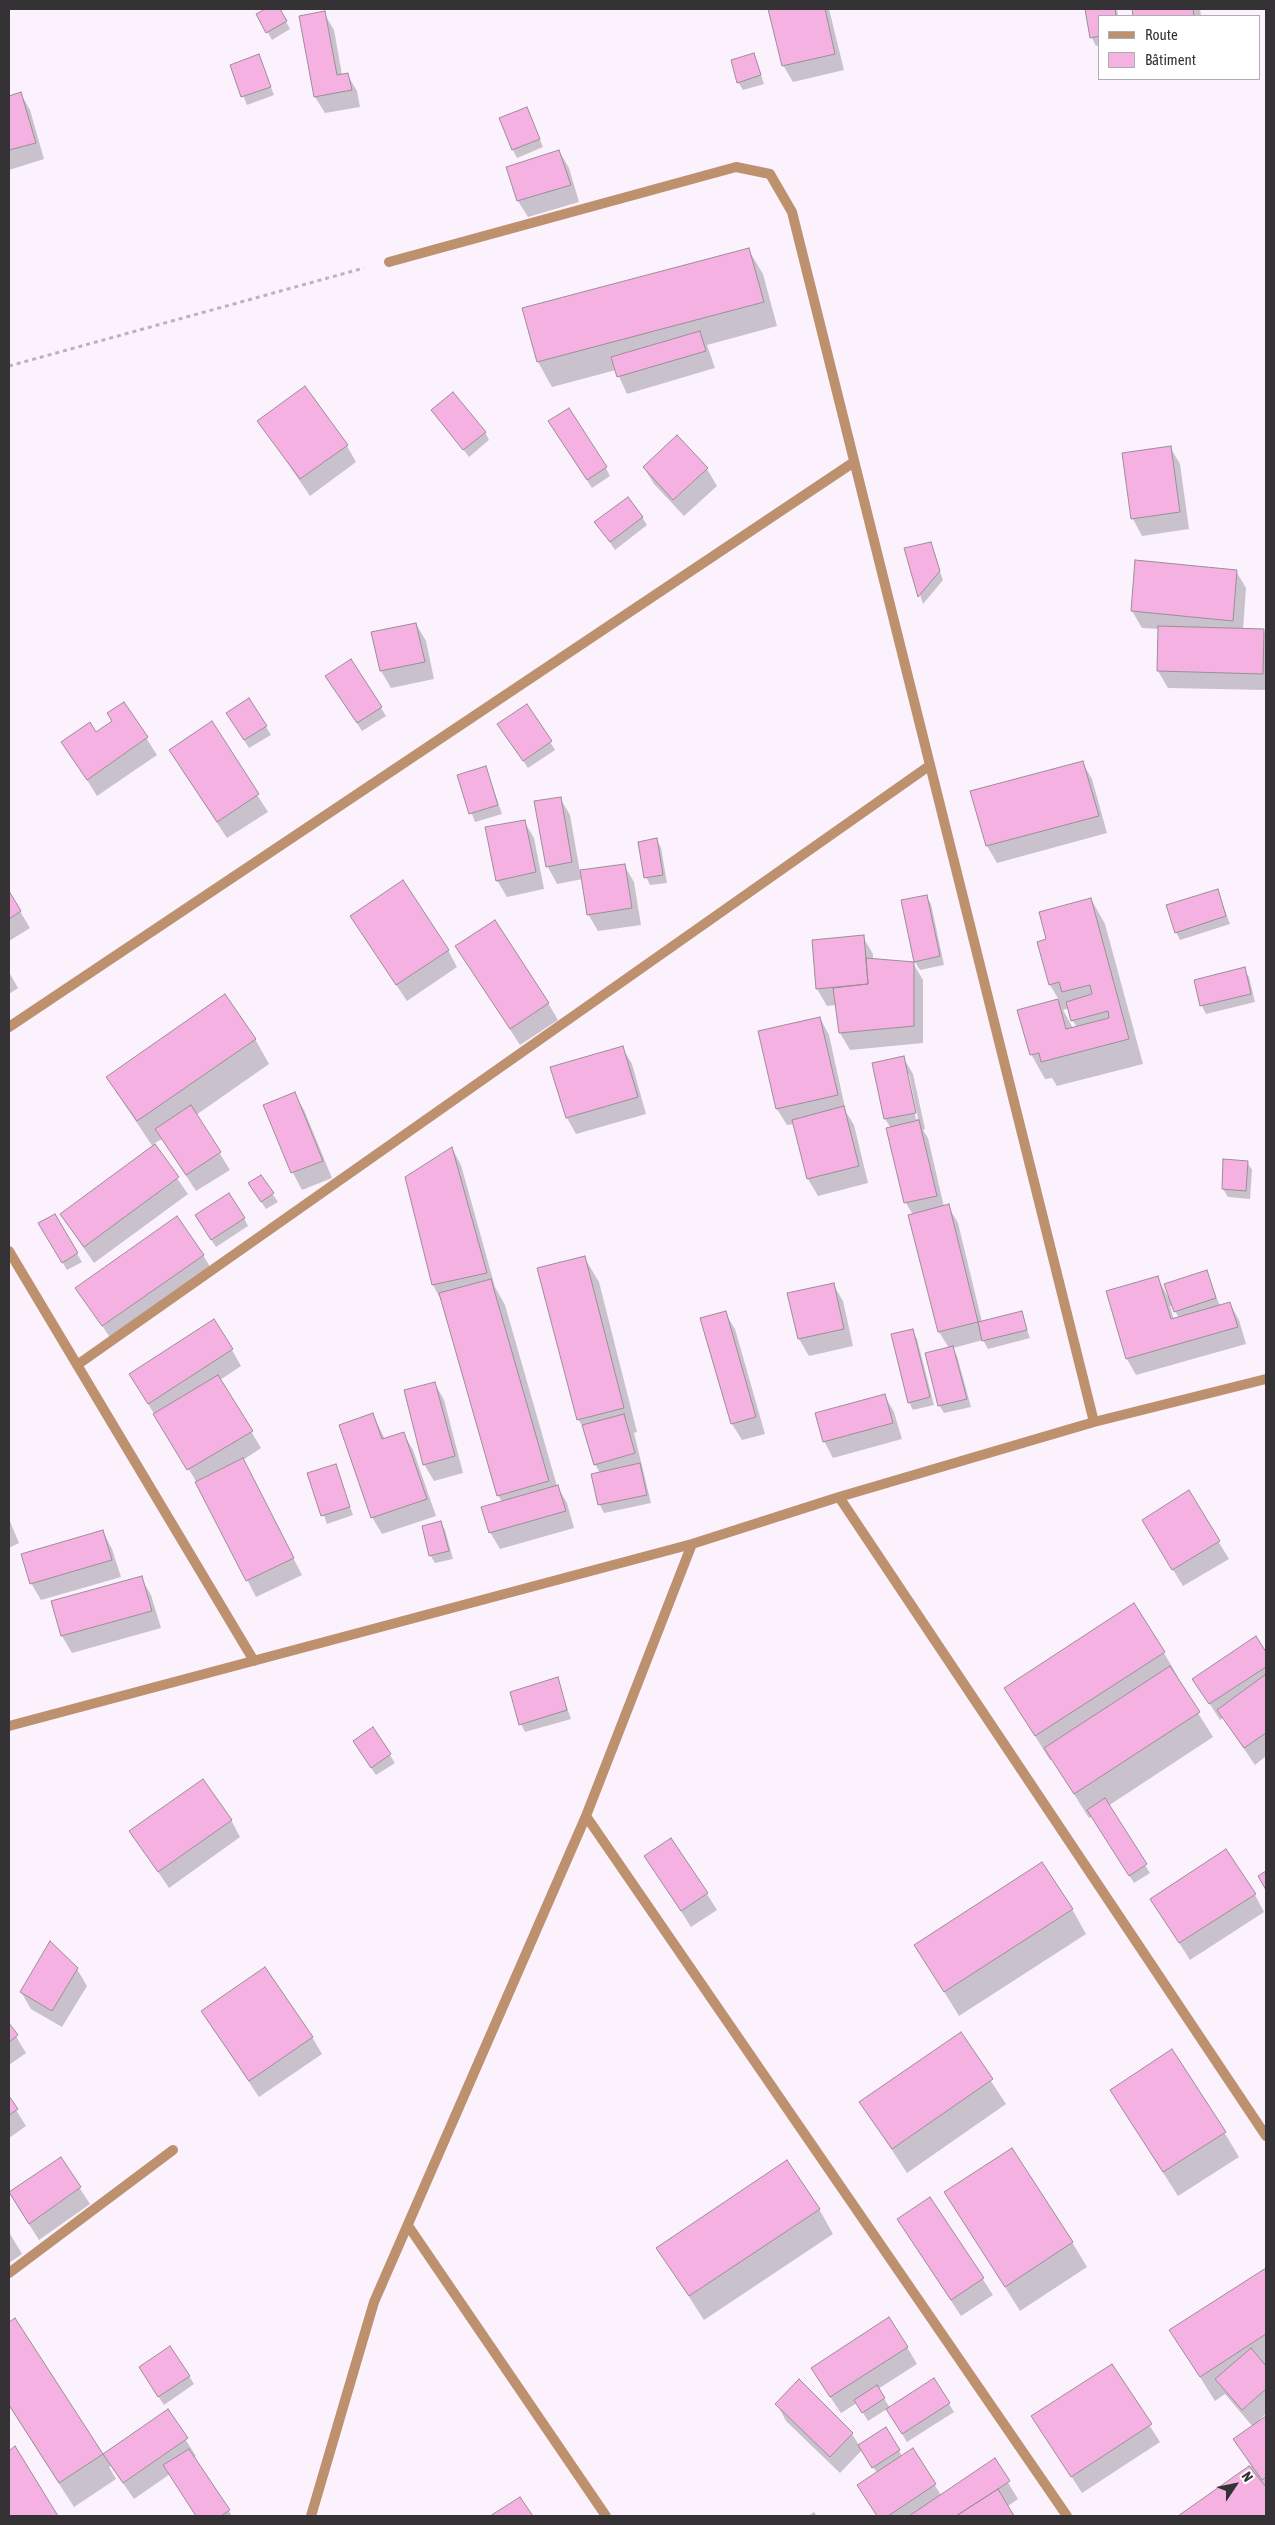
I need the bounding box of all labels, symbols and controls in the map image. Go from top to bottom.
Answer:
legend [1098,15,1260,80]
text: Route [1145,26,1178,43]
text: Bâtiment [1145,51,1196,68]
north arrow [1210,2460,1260,2510]
text: N [1238,2469,1256,2485]

